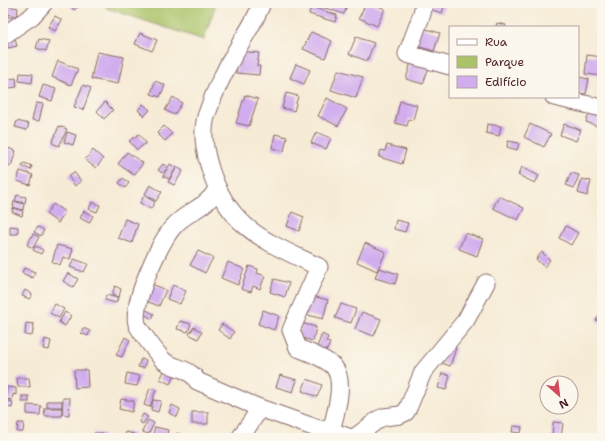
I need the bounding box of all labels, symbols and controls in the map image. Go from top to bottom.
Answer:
legend [449,26,579,98]
text: Rua [485,34,508,50]
text: Parque [485,54,524,70]
text: Edifício [485,74,526,90]
north arrow [539,375,579,415]
text: N [556,395,571,412]

